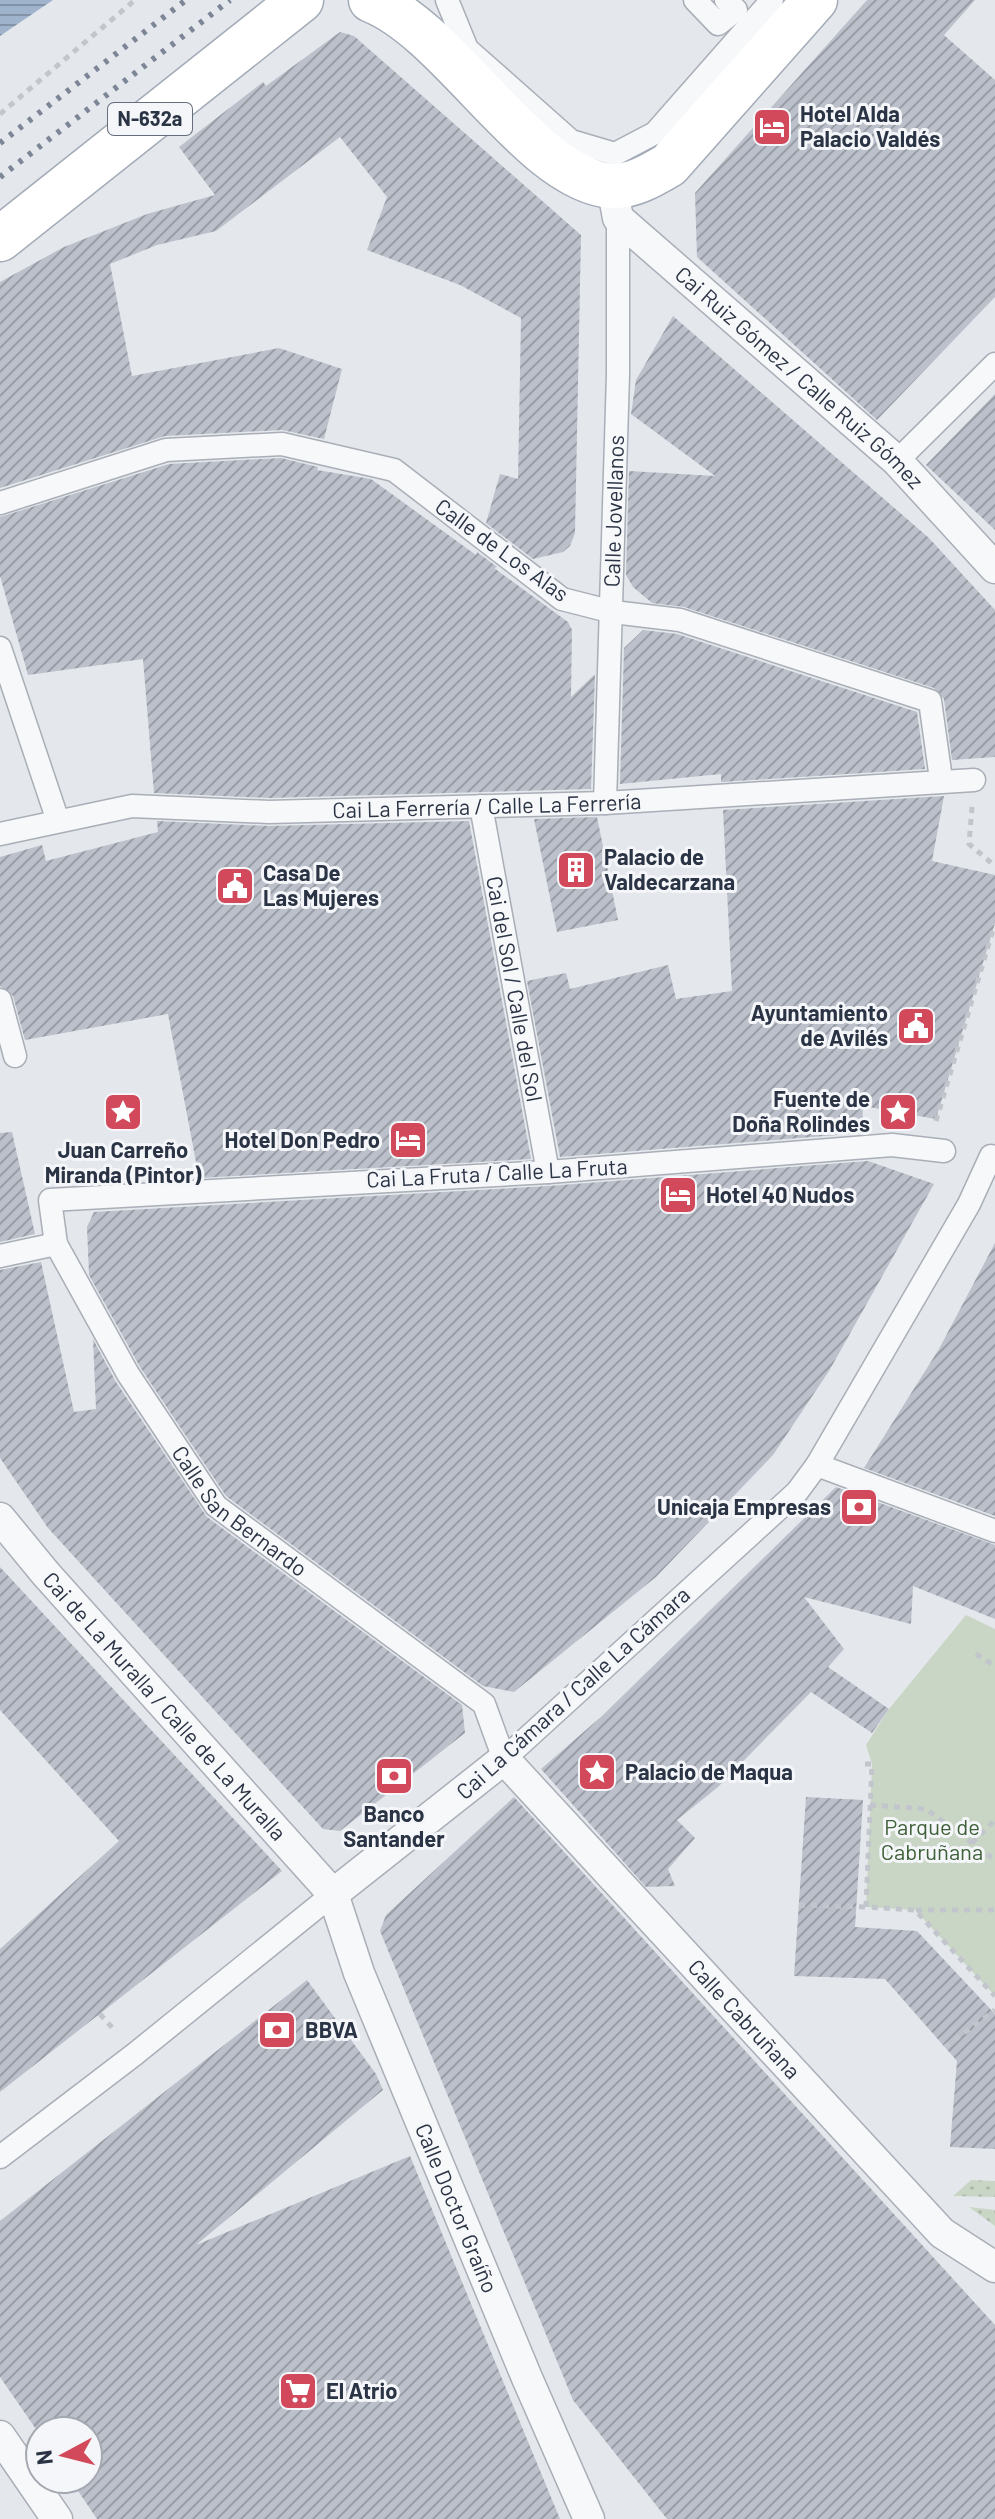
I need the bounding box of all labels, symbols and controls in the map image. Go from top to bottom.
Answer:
place label: Hotel Alda Palacio Valdés [800,100,940,151]
road number: N-632a [108,103,192,135]
hotel icon: Hotel Alda Palacio Valdés [751,106,793,148]
street label: Cai Ruiz Gómez / Calle Ruiz Gómez [671,260,929,493]
street label: Calle Jovellanos [598,435,628,588]
street label: Calle de Los Alas [431,492,574,606]
street label: Cai La Ferrería / Calle La Ferrería [332,787,642,822]
place label: Palacio de Valdecarzana [604,843,735,894]
building icon: Palacio de Valdecarzana [555,849,597,891]
place label: Casa De Las Mujeres [263,859,379,910]
public building icon: Casa De Las Mujeres [214,865,256,907]
street label: Cai del Sol / Calle del Sol [482,874,549,1104]
place label: Ayuntamiento de Avilés [751,999,888,1050]
public building icon: Ayuntamiento de Avilés [895,1005,937,1047]
place label: Fuente de Doña Rolindes [732,1085,870,1136]
place icon: Juan Carreño Miranda (Pintor) [102,1091,144,1133]
place icon: Fuente de Doña Rolindes [877,1091,919,1133]
hotel icon: Hotel Don Pedro [387,1119,429,1161]
place label: Hotel Don Pedro [225,1126,380,1152]
place label: Juan Carreño Miranda (Pintor) [45,1136,202,1187]
street label: Cai La Fruta / Calle La Fruta [366,1152,628,1192]
hotel icon: Hotel 40 Nudos [657,1174,699,1216]
place label: Hotel 40 Nudos [706,1181,854,1207]
street label: Calle San Bernardo [167,1440,313,1581]
bank icon: Unicaja Empresas [838,1486,880,1528]
place label: Unicaja Empresas [657,1493,831,1519]
street label: Cai de La Muralla / Calle de La Muralla [38,1566,292,1845]
street label: Cai La Cámara / Calle La Cámara [450,1581,694,1804]
place icon: Palacio de Maqua [576,1751,618,1793]
bank icon: Banco Santander [373,1755,415,1797]
place label: Palacio de Maqua [625,1758,793,1784]
place label: Banco Santander [343,1800,445,1851]
park label: Parque de Cabruñana [881,1813,983,1864]
street label: Calle Cabruñana [684,1953,807,2084]
bank icon: BBVA [256,2009,298,2051]
place label: BBVA [305,2016,358,2042]
street label: Calle Doctor Graíño [411,2119,504,2296]
supermarket icon: El Atrio [277,2370,319,2412]
place label: El Atrio [326,2377,397,2403]
north arrow [24,2415,104,2495]
text: N [29,2449,57,2466]

